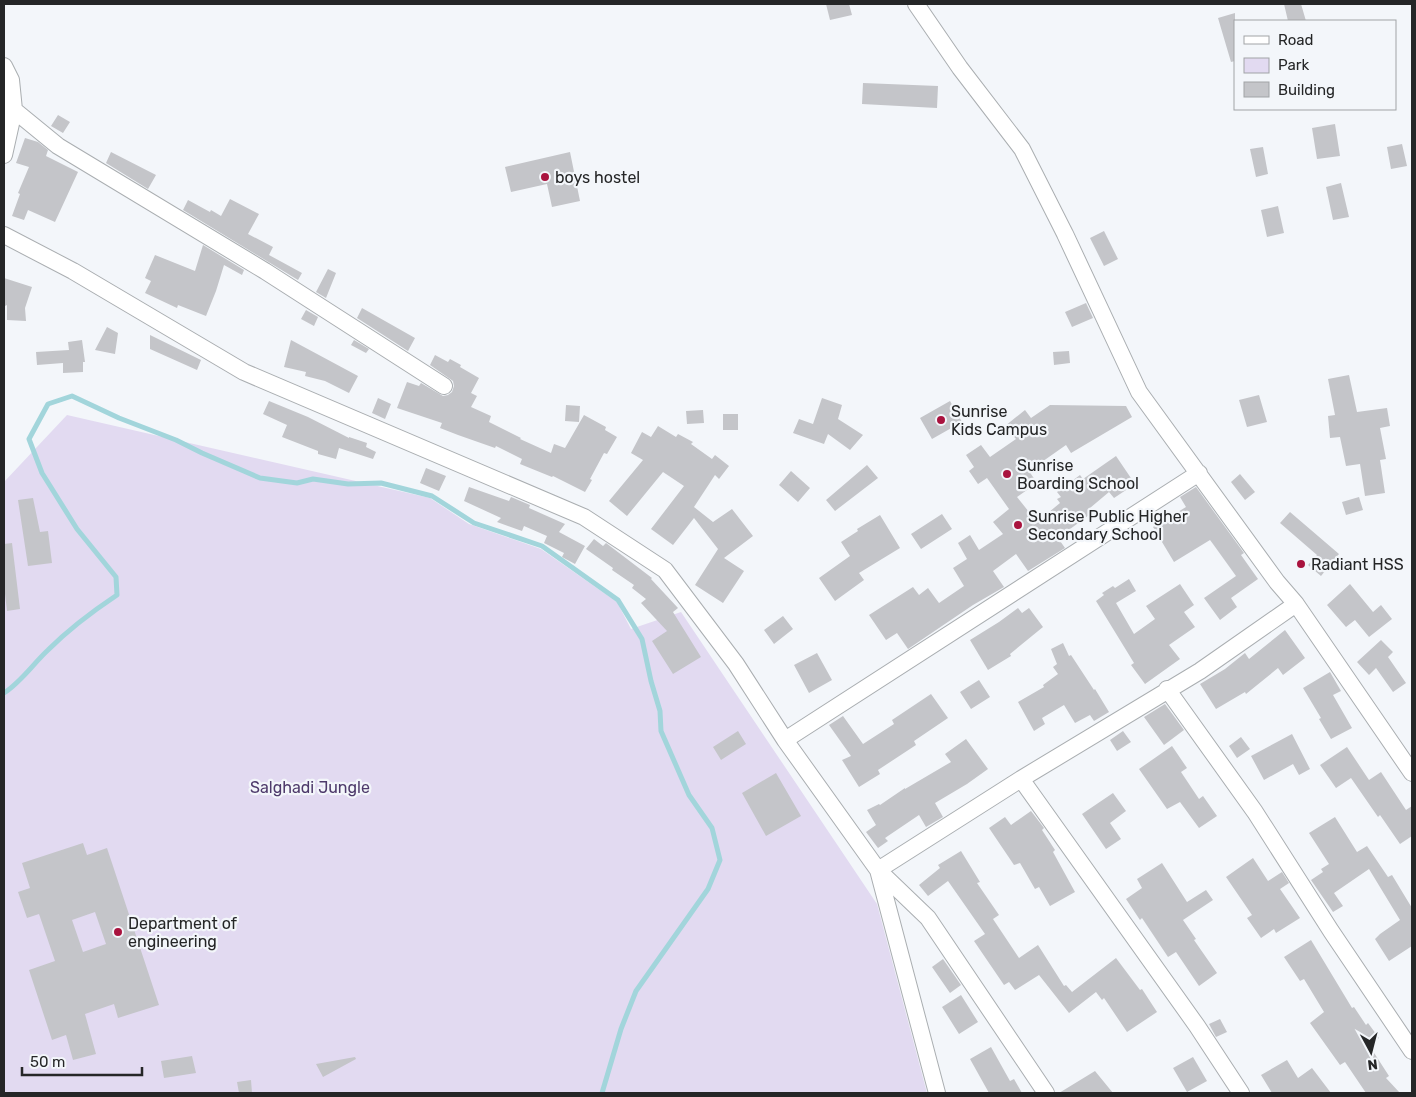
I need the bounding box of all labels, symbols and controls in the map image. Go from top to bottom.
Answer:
legend [1234,20,1396,110]
text: Road [1278,31,1314,49]
text: Park [1278,56,1309,74]
text: Building [1278,81,1335,99]
place label: boys hostel [555,168,640,187]
marker: boys hostel [539,171,551,183]
place label: Sunrise Kids Campus [951,402,1047,439]
marker: Sunrise Kids Campus [935,414,947,426]
place label: Sunrise Boarding School [1017,456,1139,493]
marker: Sunrise Boarding School [1001,468,1013,480]
place label: Sunrise Public Higher Secondary School [1028,507,1188,544]
marker: Sunrise Public Higher Secondary School [1012,519,1024,531]
place label: Radiant HSS [1311,555,1404,574]
marker: Radiant HSS [1295,558,1307,570]
park label: Salghadi Jungle [250,778,370,797]
place label: Department of engineering [128,914,238,951]
marker: Department of engineering [112,926,124,938]
north arrow [1346,1027,1396,1077]
scale bar [22,1044,142,1076]
text: 50 m [30,1053,65,1071]
text: N [1366,1055,1379,1073]

